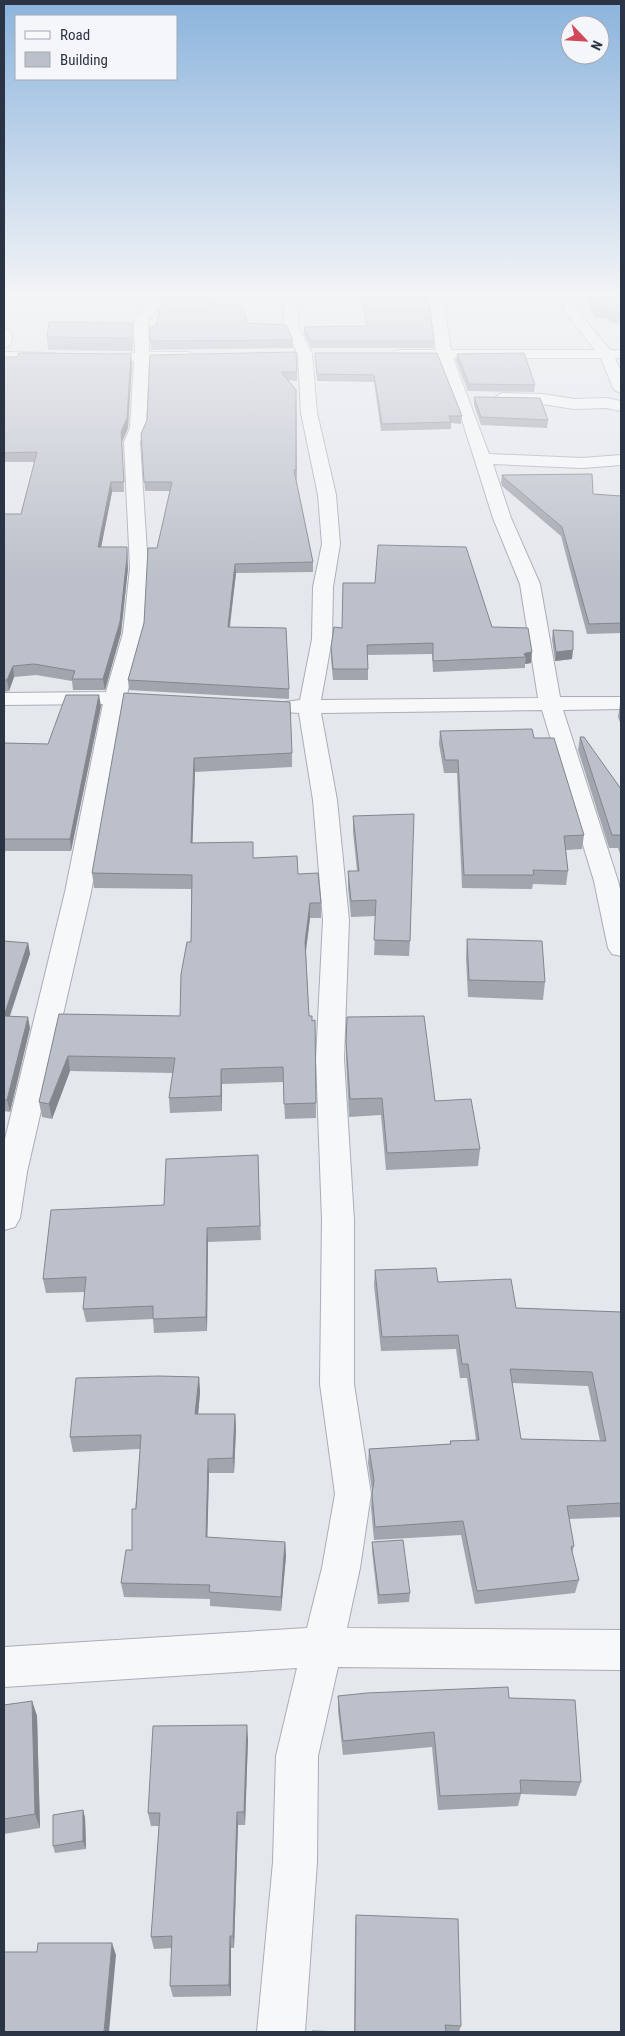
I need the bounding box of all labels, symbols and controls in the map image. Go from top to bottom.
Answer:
legend [15,15,178,80]
north arrow [560,15,610,65]
text: Road [60,26,90,44]
text: N [588,38,606,53]
text: Building [60,51,108,69]

